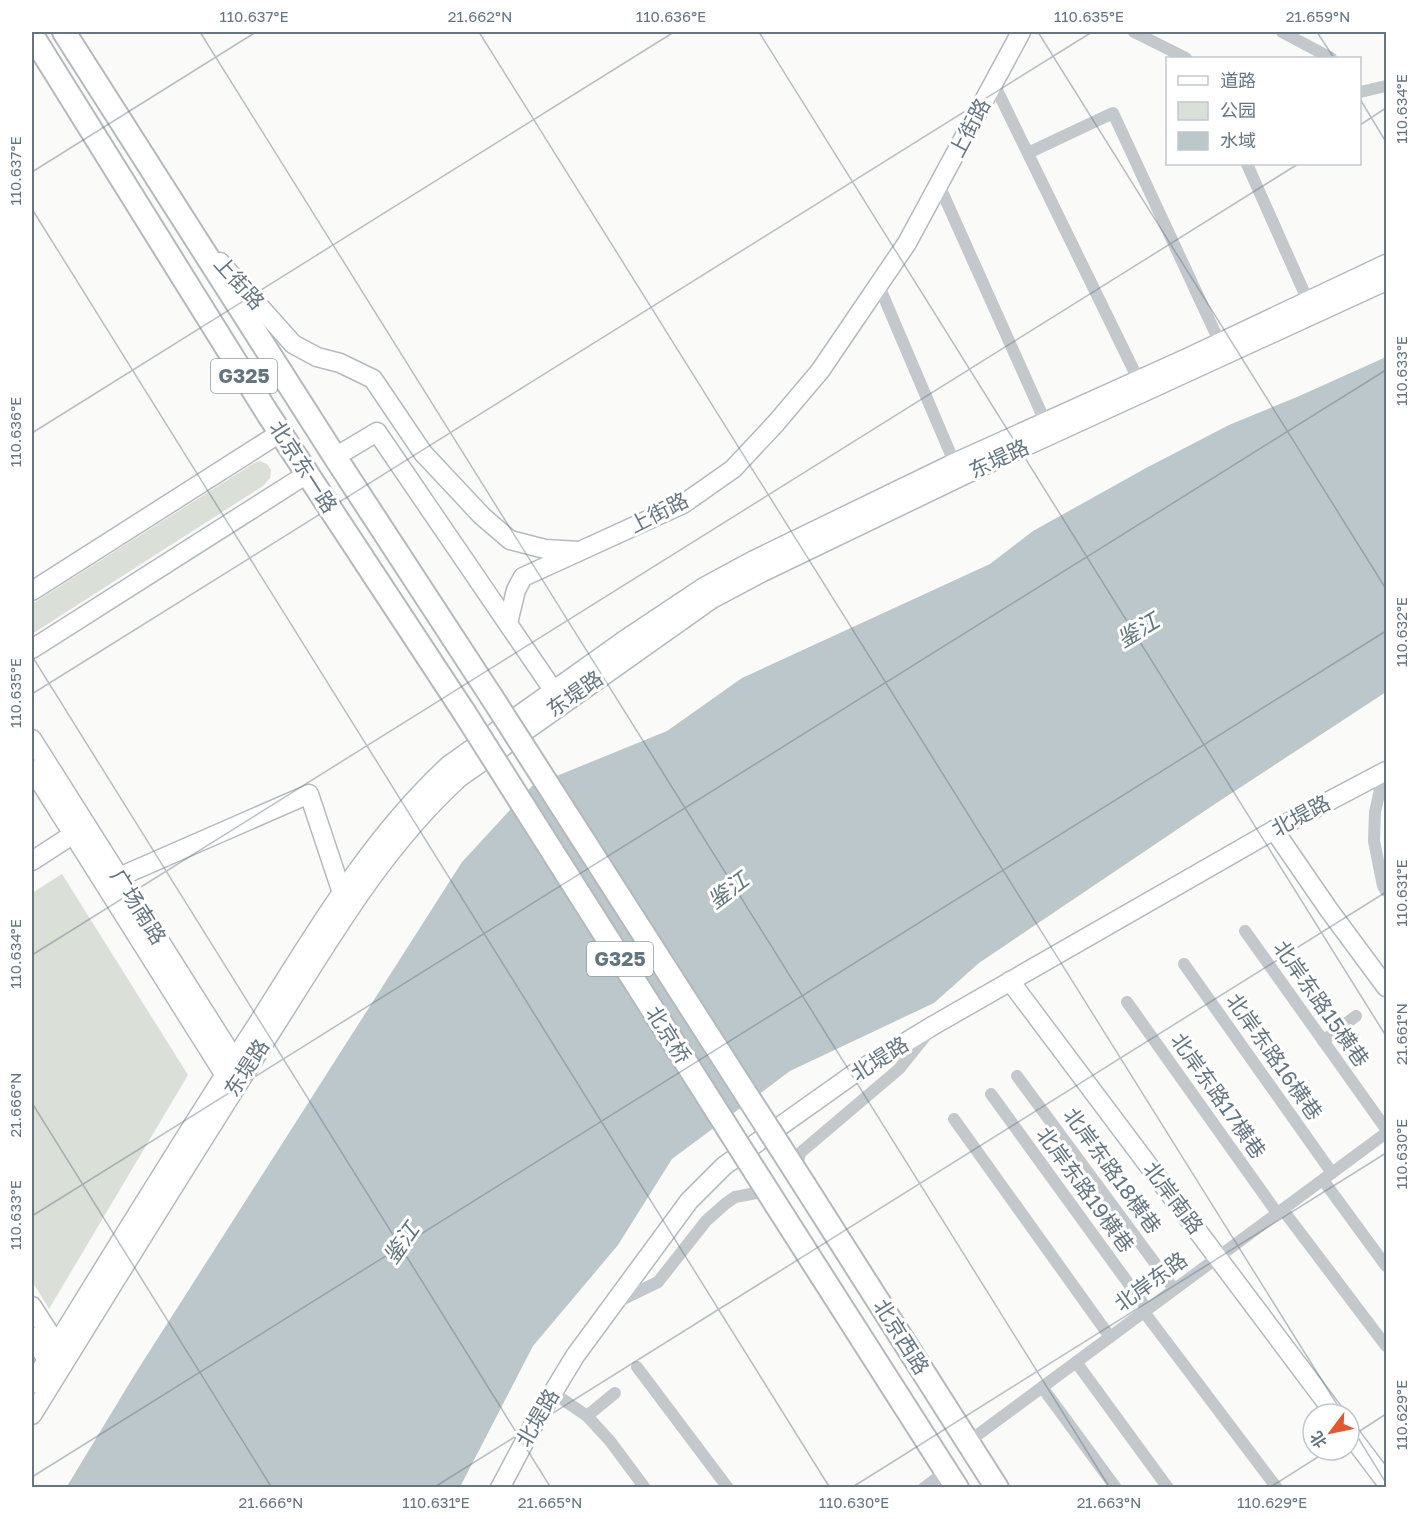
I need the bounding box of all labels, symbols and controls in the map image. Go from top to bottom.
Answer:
text: 110.637°E [219,7,289,25]
text: 21.662°N [448,7,512,25]
text: 110.636°E [636,7,706,25]
text: 110.635°E [1054,7,1124,25]
text: 21.659°N [1286,7,1350,25]
legend [1166,57,1361,165]
text: 道路 [1220,69,1256,91]
text: 110.634°E [1392,74,1410,144]
street label: 上街路 [943,94,995,161]
text: 公园 [1220,99,1256,121]
text: 水域 [1220,129,1256,151]
text: 110.637°E [6,136,24,206]
street label: 上街路 [209,250,270,314]
text: 110.633°E [1392,336,1410,406]
road number: G325 [211,359,277,393]
text: 110.636°E [6,397,24,467]
street label: 北京东一路 [264,415,343,518]
street label: 东堤路 [965,433,1033,483]
street label: 上街路 [625,486,693,538]
text: 110.632°E [1392,597,1410,667]
water label: 鉴江 [1112,606,1165,652]
text: 110.635°E [6,658,24,728]
street label: 东堤路 [541,664,608,722]
street label: 北堤路 [1267,789,1334,841]
text: 110.631°E [1392,859,1410,927]
street label: 广场南路 [106,864,172,949]
water label: 鉴江 [702,864,755,914]
text: 110.634°E [6,919,24,989]
street label: 北岸东路15横巷 [1269,935,1375,1072]
road number: G325 [587,942,653,976]
street label: 北岸东路16横巷 [1221,988,1328,1125]
street label: 北京桥 [641,1001,697,1068]
text: 21.661°N [1392,1003,1410,1065]
street label: 北岸东路17横巷 [1166,1028,1272,1163]
street label: 北堤路 [846,1030,913,1086]
street label: 东堤路 [218,1034,274,1101]
text: 21.666°N [6,1073,24,1137]
street label: 北岸东路18横巷 [1059,1102,1167,1238]
text: 110.630°E [1392,1119,1410,1189]
street label: 北岸东路19横巷 [1032,1122,1140,1257]
street label: 北岸南路 [1138,1156,1209,1239]
text: 110.633°E [6,1180,24,1250]
water label: 鉴江 [377,1215,425,1268]
street label: 北岸东路 [1109,1246,1192,1316]
street label: 北京西路 [869,1294,935,1379]
text: 110.629°E [1392,1380,1410,1450]
street label: 北堤路 [510,1384,564,1451]
north arrow [1301,1402,1361,1462]
text: 北 [1306,1428,1331,1452]
text: 21.666°N [239,1493,303,1511]
text: 110.631°E [402,1493,470,1511]
text: 21.665°N [518,1493,582,1511]
text: 110.630°E [819,1493,889,1511]
text: 21.663°N [1077,1493,1141,1511]
text: 110.629°E [1237,1493,1307,1511]

